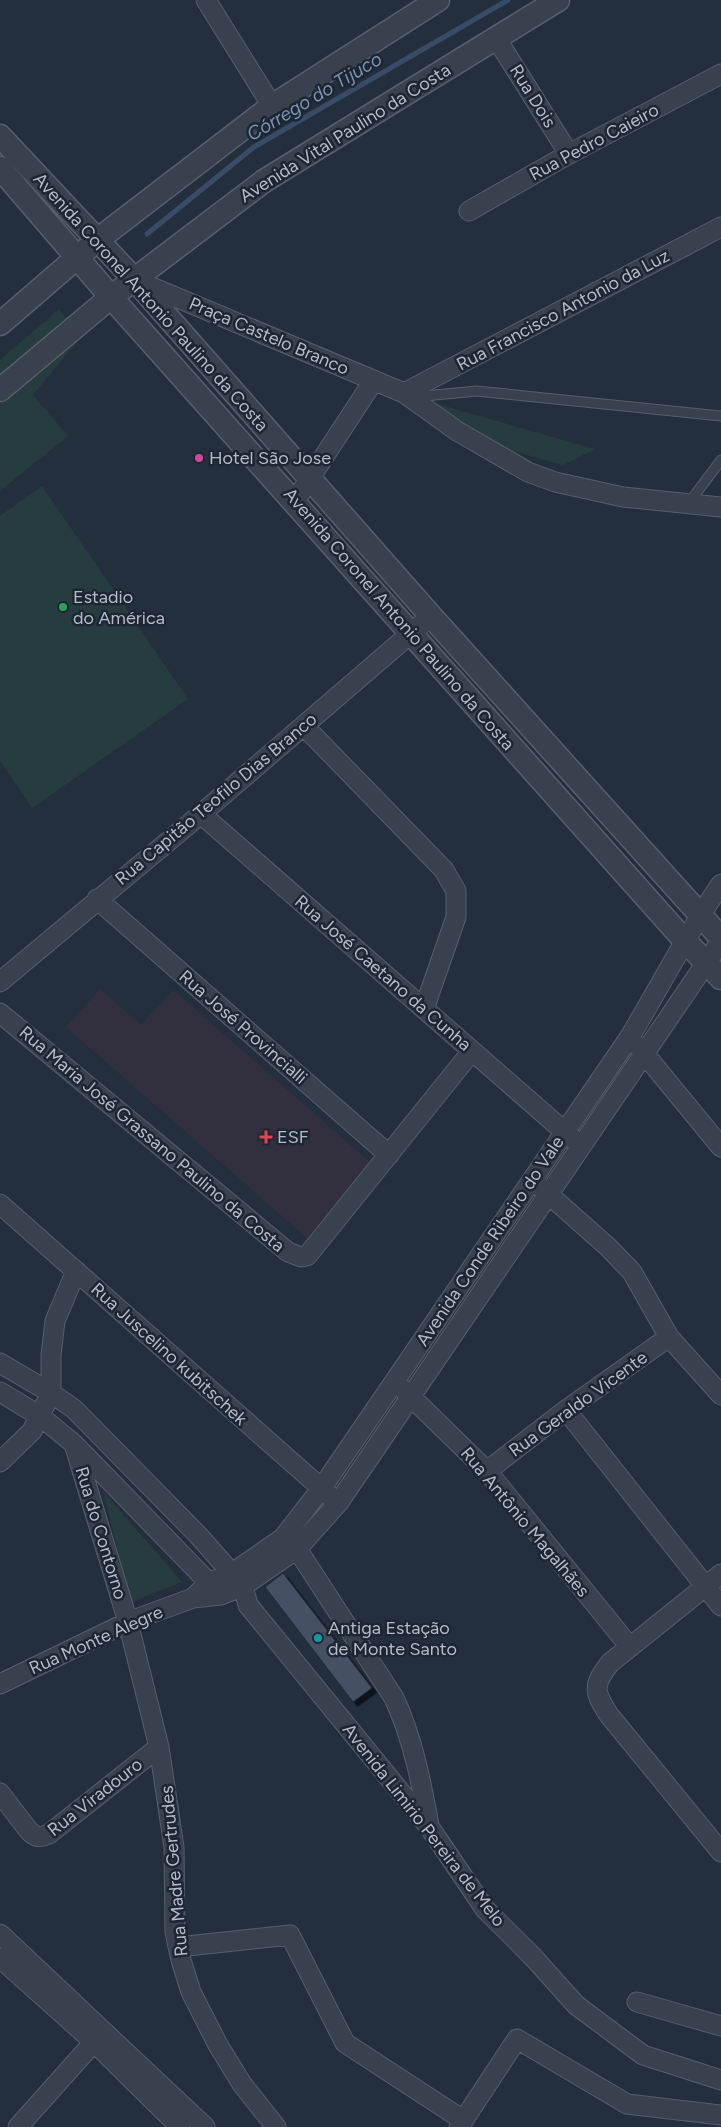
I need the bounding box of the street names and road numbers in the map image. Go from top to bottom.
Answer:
street label: Avenida Vital Paulino da Costa [235,59,455,207]
street label: Rua Dois [505,60,561,132]
street label: Rua Pedro Caieiro [526,99,662,185]
street label: Avenida Coronel Antonio Paulino da Costa [29,168,273,436]
street label: Rua Francisco Antonio da Luz [453,244,673,376]
street label: Praça Castelo Branco [186,292,352,380]
street label: Avenida Coronel Antonio Paulino da Costa [279,483,519,755]
street label: Rua Capitão Teofilo Dias Branco [111,708,321,890]
street label: Rua José Caetano da Cunha [290,890,476,1056]
street label: Rua José Provincialli [174,965,312,1089]
street label: Rua Maria José Grassano Paulino da Costa [15,1021,289,1257]
street label: Avenida Conde Ribeiro do Vale [411,1132,569,1350]
street label: Rua Juscelino kubitschek [86,1278,252,1430]
street label: Rua Geraldo Vicente [504,1346,652,1462]
street label: Rua Antônio Magalhães [456,1443,594,1601]
street label: Rua do Contorno [70,1464,132,1602]
street label: Rua Monte Alegre [26,1601,166,1679]
street label: Avenida Limirio Pereira de Melo [338,1719,510,1931]
street label: Rua Viradouro [43,1753,147,1841]
street label: Rua Madre Gertrudes [156,1785,192,1957]

